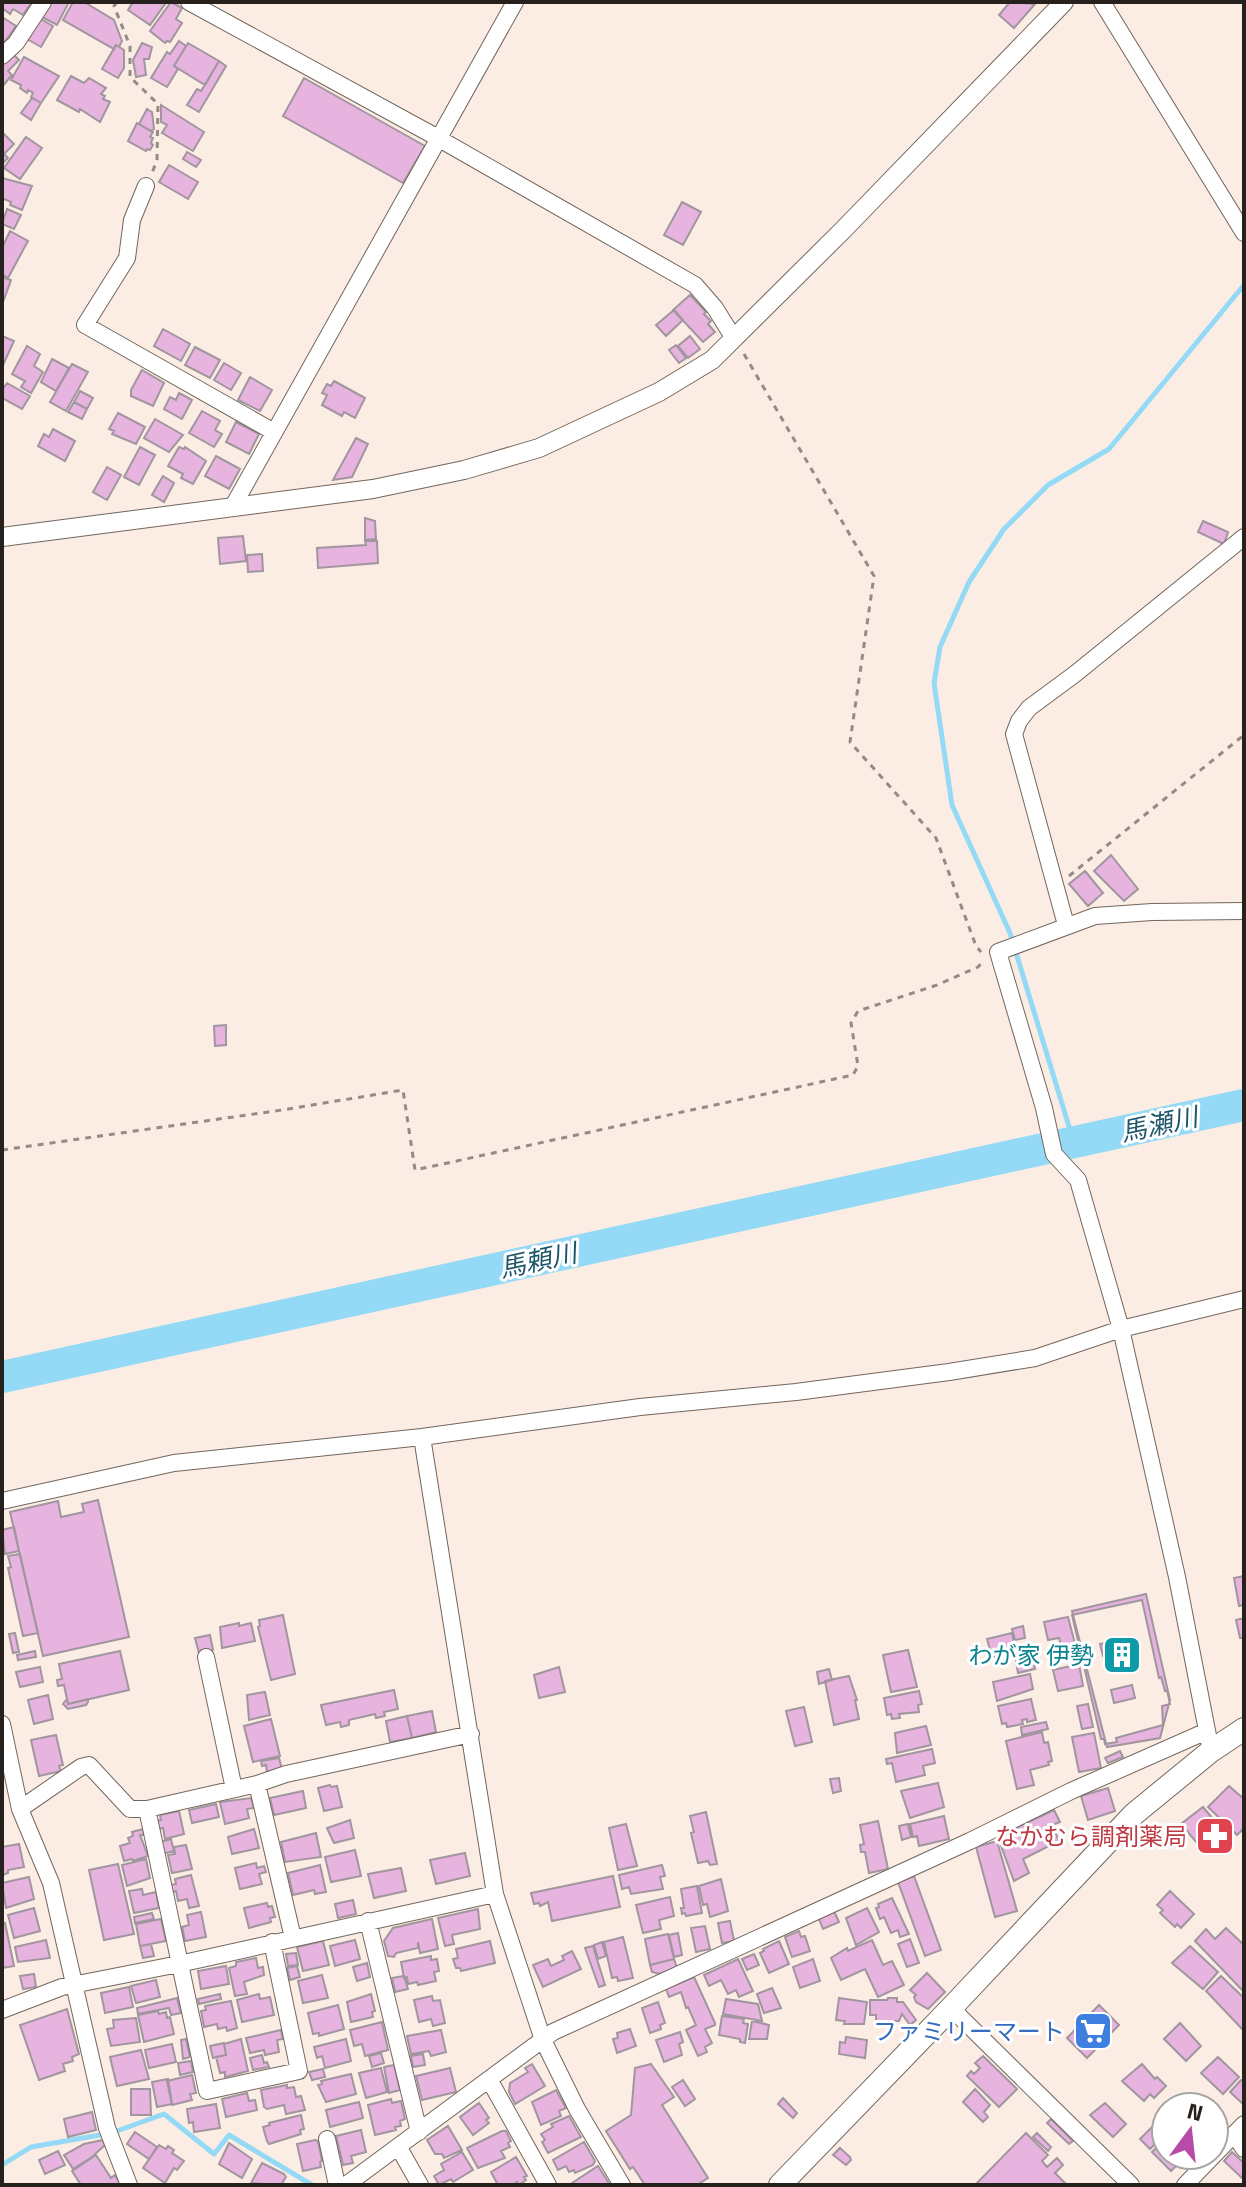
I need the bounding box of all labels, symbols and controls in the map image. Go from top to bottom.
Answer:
water label: 馬瀬川 [1117,1096,1204,1151]
water label: 馬頼川 [496,1232,583,1287]
building icon: わが家 伊勢 [1101,1634,1143,1676]
place label: わが家 伊勢 [969,1637,1094,1673]
pharmacy icon: なかむら調剤薬局 [1194,1815,1236,1857]
place label: なかむら調剤薬局 [995,1818,1187,1854]
supermarket icon: ファミリーマート [1072,2010,1114,2052]
place label: ファミリーマート [873,2013,1065,2049]
north arrow [1150,2091,1230,2171]
text: N [1183,2093,1207,2130]

